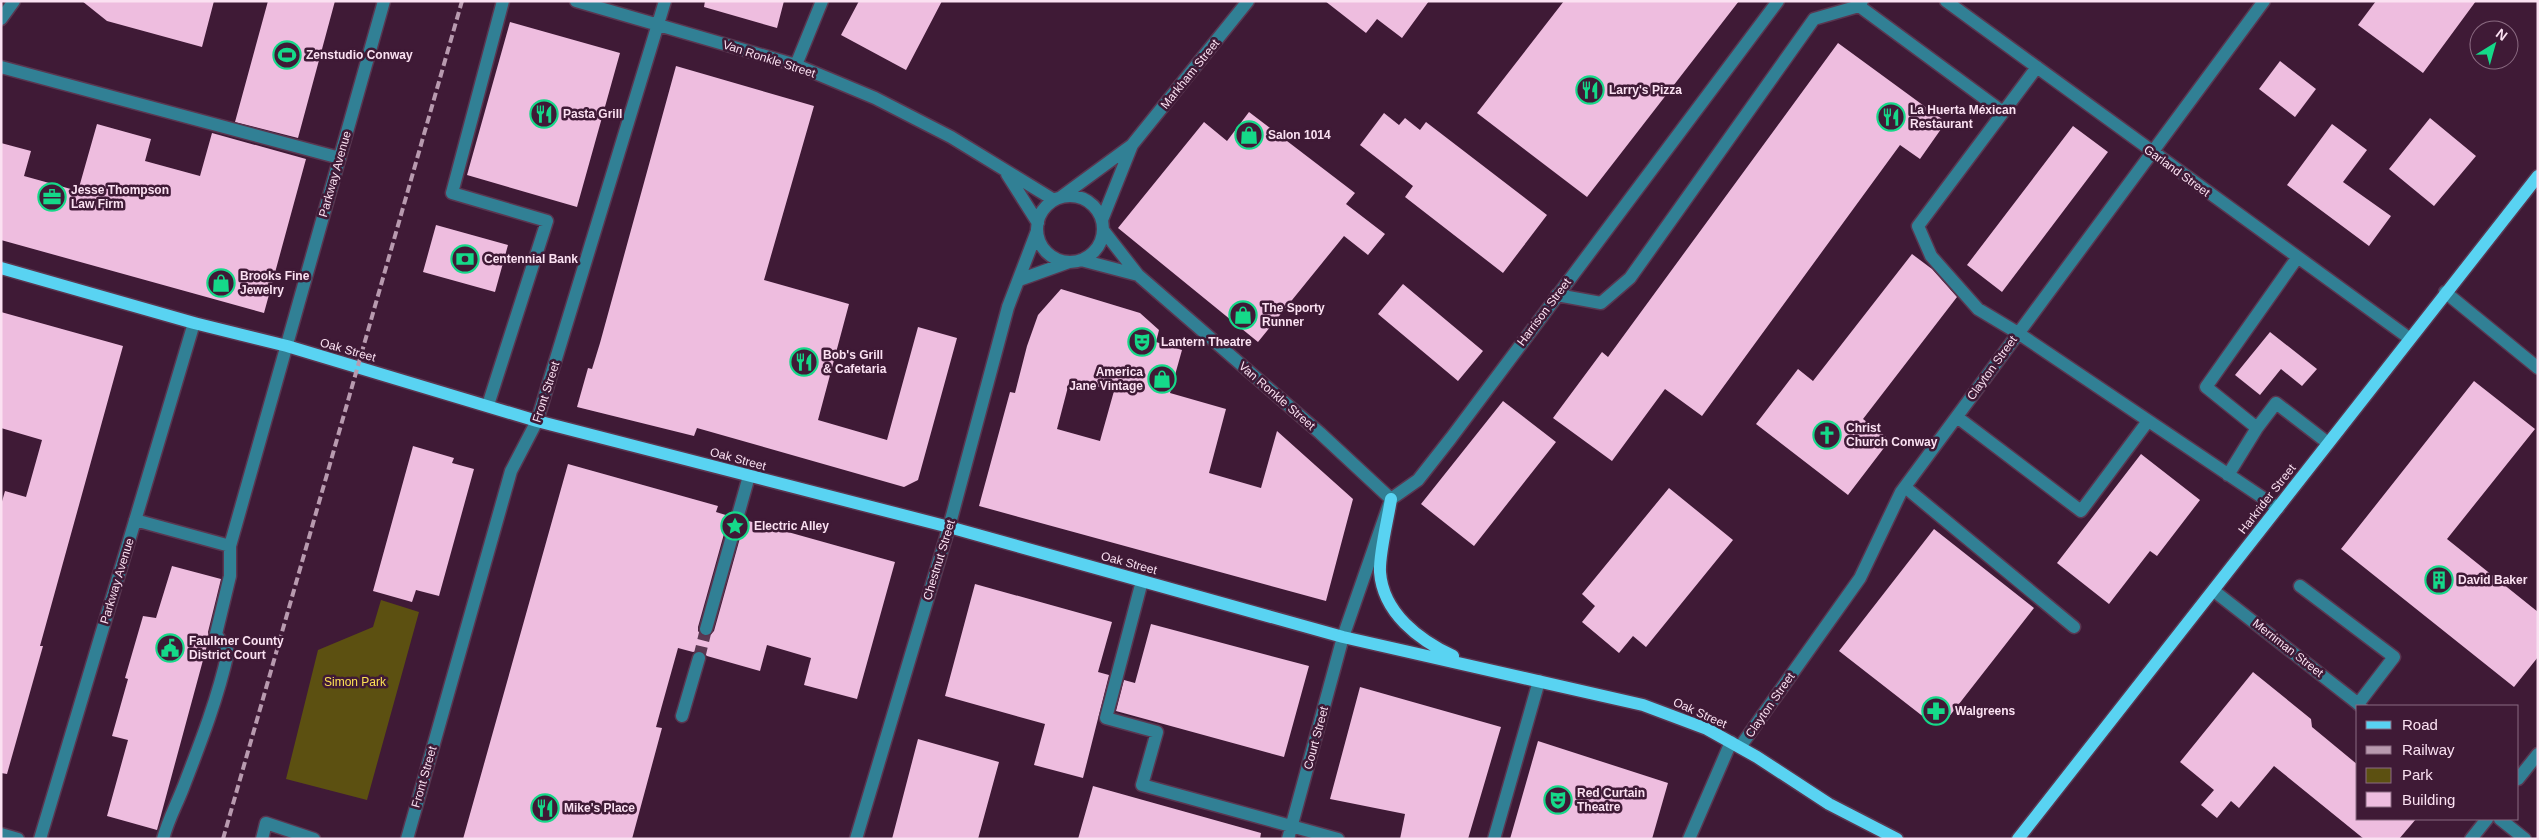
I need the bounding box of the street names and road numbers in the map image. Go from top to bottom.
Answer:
street label: Markham Street [1158,36,1223,112]
street label: Van Ronkle Street [721,37,818,81]
street label: Parkway Avenue [316,129,354,219]
street label: Garland Street [2141,142,2213,200]
street label: Harrison Street [1514,275,1574,348]
street label: Clayton Street [1964,333,2020,403]
street label: Oak Street [319,335,378,365]
street label: Front Street [530,359,563,424]
street label: Van Ronkle Street [1236,359,1319,433]
street label: Oak Street [708,445,768,473]
street label: Harkrider Street [2235,461,2299,537]
street label: Chestnut Street [920,517,958,602]
street label: Parkway Avenue [97,536,137,626]
street label: Oak Street [1099,549,1159,577]
street label: Merriman Street [2250,616,2327,680]
street label: Clayton Street [1742,669,1798,740]
street label: Oak Street [1671,695,1730,731]
street label: Court Street [1301,704,1331,771]
street label: Front Street [409,744,440,809]

